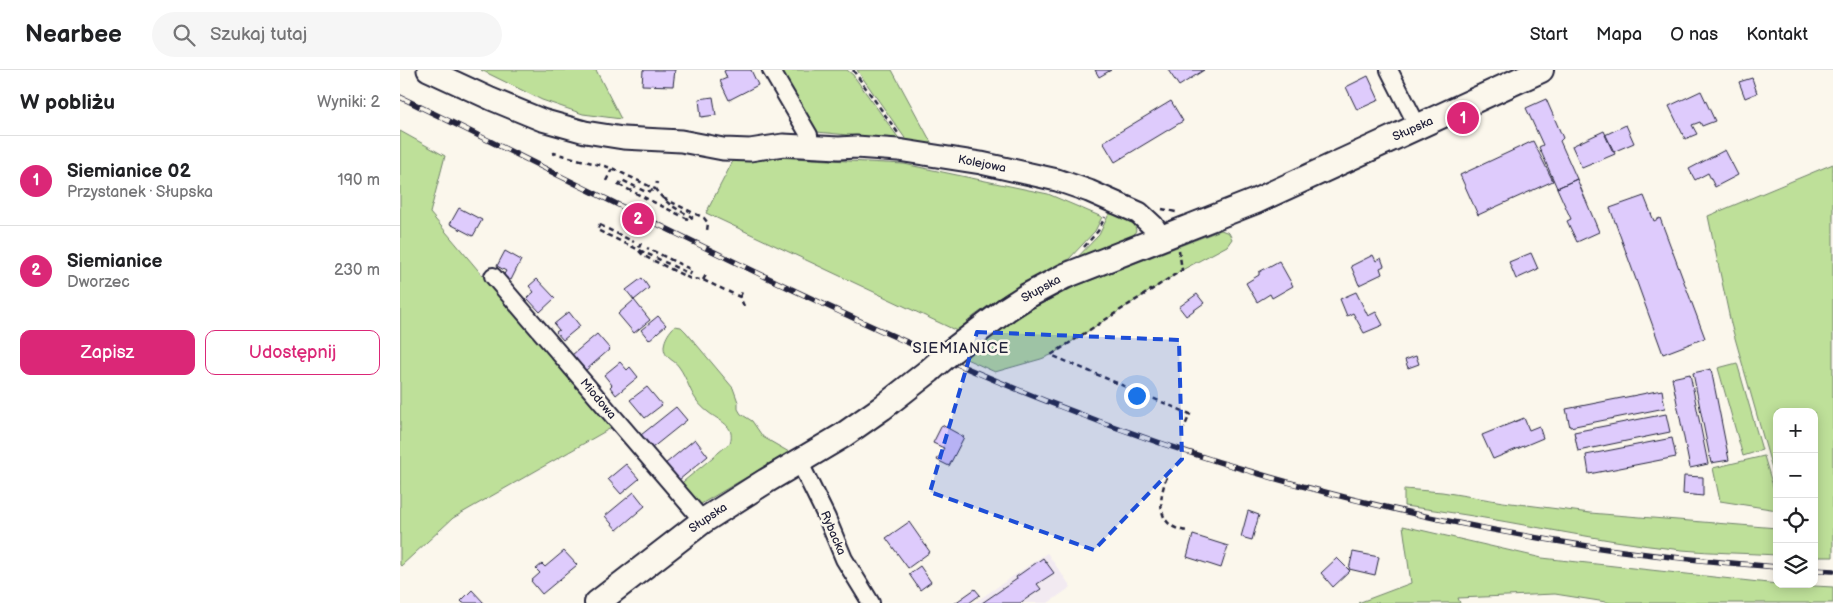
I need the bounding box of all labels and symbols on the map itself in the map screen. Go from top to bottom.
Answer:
pin: 1 [1447,99,1479,137]
street label: Słupska [1390,113,1436,145]
street label: Kolejowa [957,152,1007,176]
pin: 2 [622,200,654,238]
street label: Słupska [1019,272,1064,306]
district label: SIEMIANICE [913,339,1009,358]
street label: Miodowa [577,376,619,422]
your location [1124,383,1150,409]
street label: Słupska [686,500,730,536]
street label: Rybacka [817,509,849,558]

